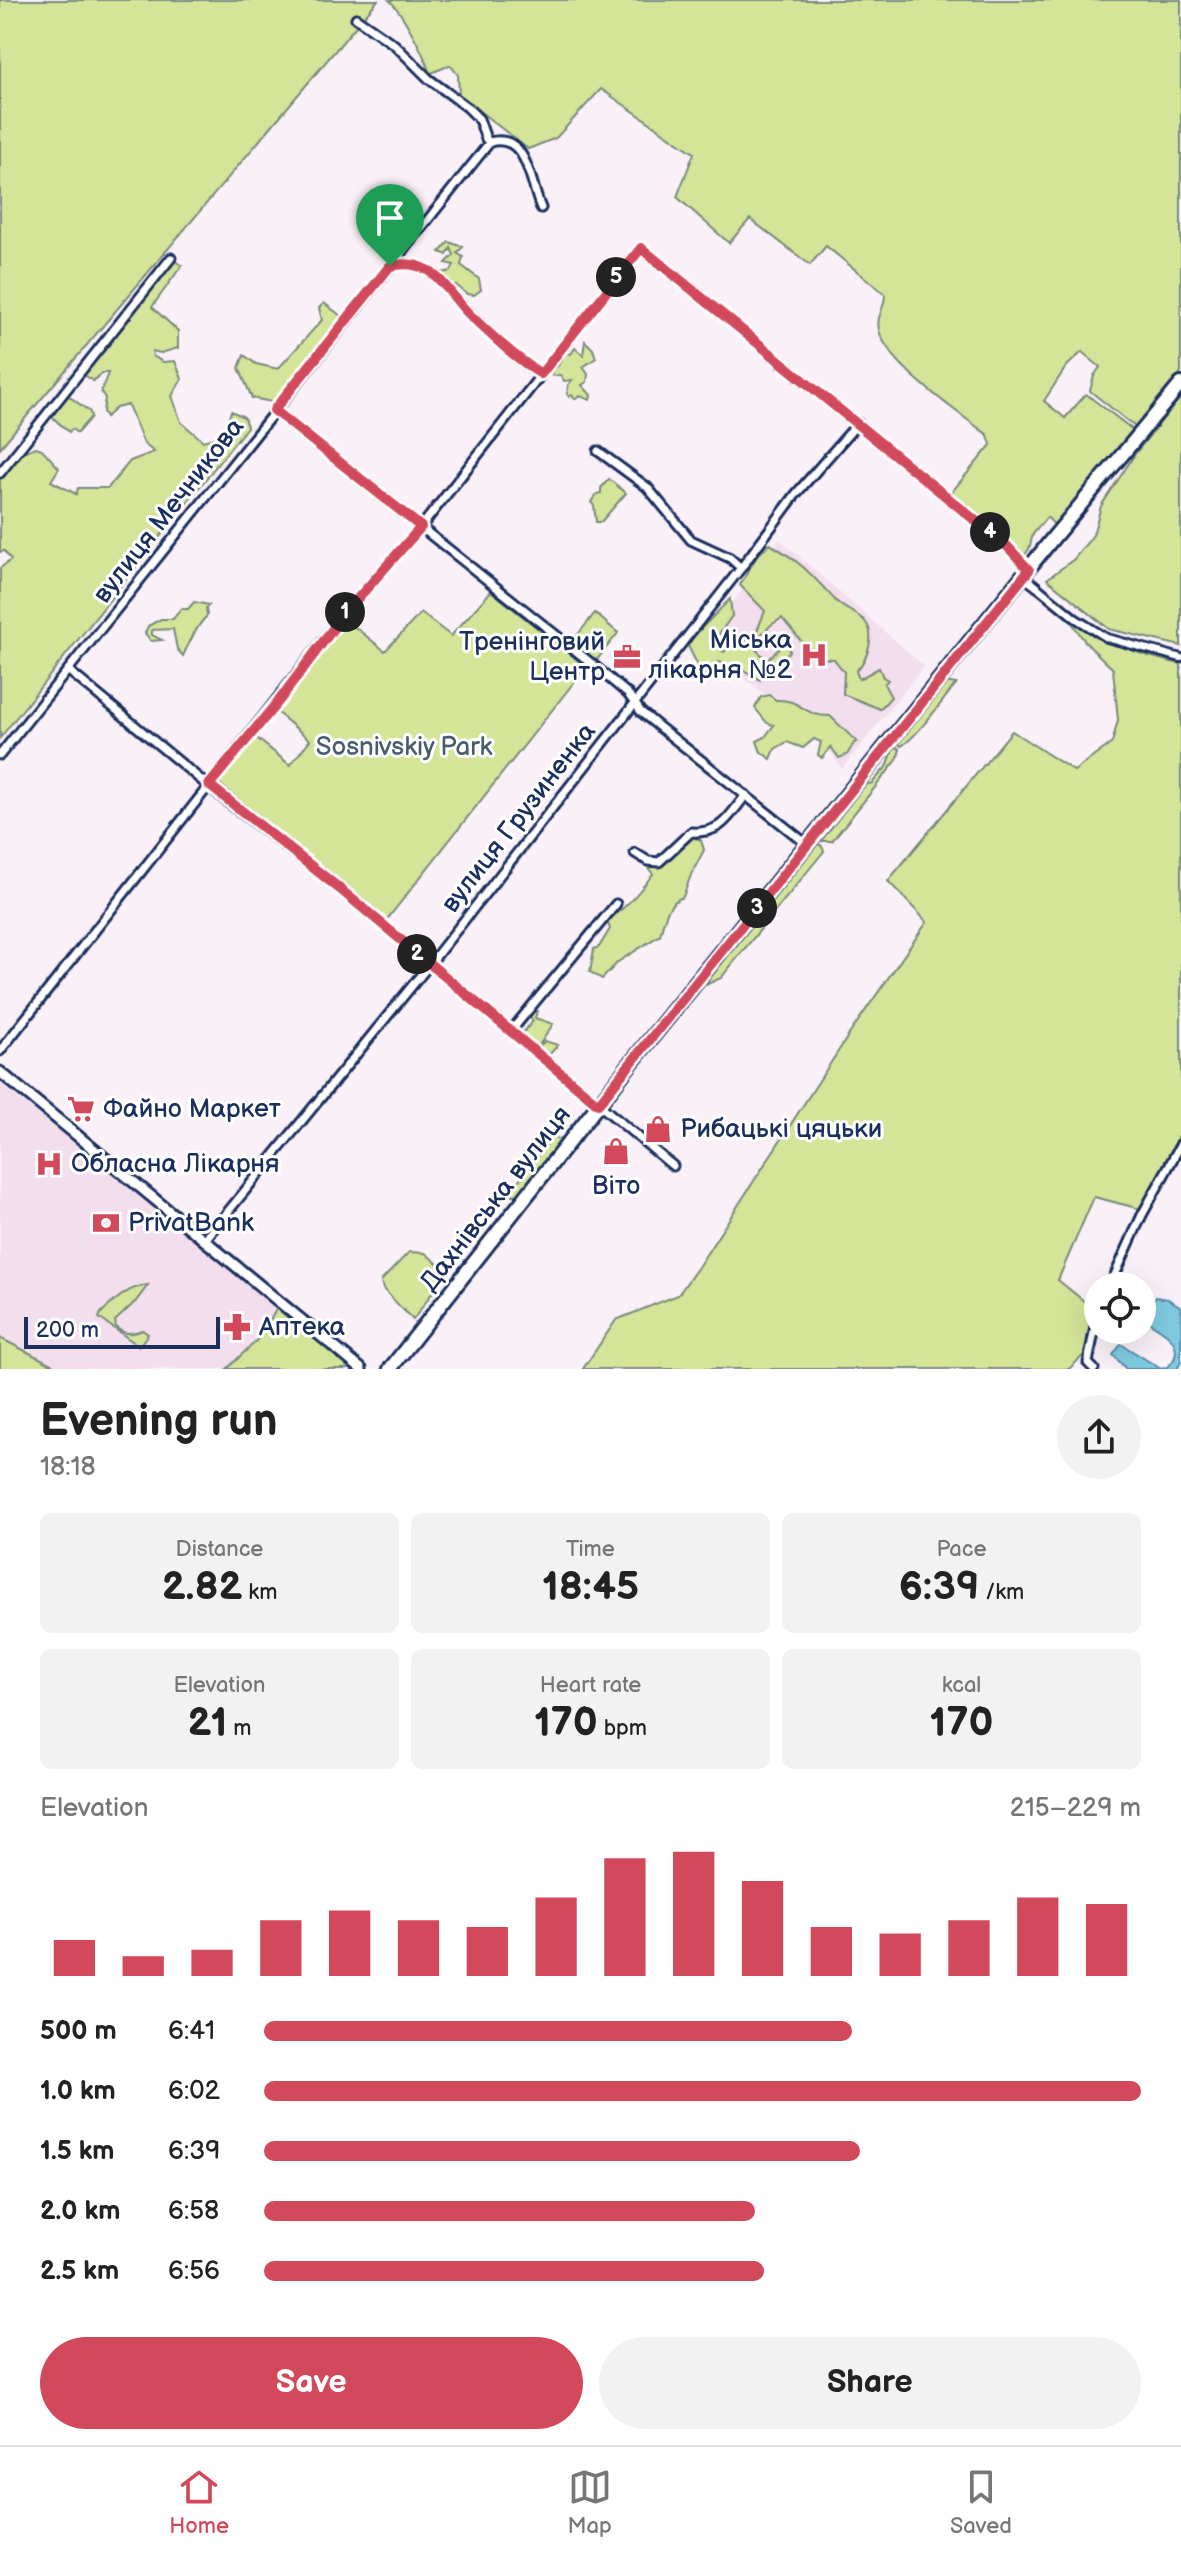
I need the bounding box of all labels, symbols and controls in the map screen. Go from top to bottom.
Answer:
pin [356,184,424,266]
icon: arrive [368,196,412,240]
pin: 5 [596,257,636,297]
text: 5 [610,263,622,290]
street label: вулиця Мечникова [87,412,251,610]
pin: 4 [970,512,1010,552]
text: 4 [984,518,996,545]
pin: 1 [325,592,365,632]
text: 1 [340,598,350,625]
place label: Міська лікарня №2 [648,625,793,686]
place label: Тренінговий Центр [459,627,605,688]
hospital icon: Міська лікарня №2 [799,640,829,670]
office icon: Тренінговий Центр [612,642,642,672]
street label: вулиця Грузиненка [435,717,603,919]
park label: Sosnivskiy Park [316,732,493,763]
pin: 3 [737,888,777,928]
text: 3 [751,894,763,921]
pin: 2 [397,934,437,974]
text: 2 [410,940,424,967]
supermarket icon: Файно Маркет [66,1094,96,1124]
place label: Файно Маркет [103,1094,281,1125]
street label: Дахнівська вулиця [414,1100,578,1298]
shop icon: Рибацькі цяцьки [643,1114,673,1144]
place label: Рибацькі цяцьки [680,1114,882,1145]
shop icon: Віто [601,1136,631,1166]
hospital icon: Обласна Лікарня [34,1149,64,1179]
place label: Обласна Лікарня [71,1149,279,1180]
place label: Віто [592,1171,640,1202]
bank icon: PrivatBank [91,1208,121,1238]
place label: PrivatBank [128,1208,254,1239]
map controls [1084,1272,1156,1344]
button: locate [1084,1272,1156,1344]
pharmacy icon: Аптека [222,1312,252,1342]
place label: Аптека [258,1312,345,1343]
scale bar [24,1313,220,1349]
text: 200 m [36,1317,99,1344]
text: Evening run [40,1395,277,1448]
button: share [1057,1395,1141,1479]
text: 18:18 [40,1452,96,1483]
text: Distance [176,1536,263,1563]
text: Time [566,1536,615,1563]
text: Pace [936,1536,987,1563]
text: 2.82 [162,1563,242,1611]
text: 18:45 [542,1563,639,1611]
text: 6:39 [899,1563,979,1611]
text: km [242,1579,277,1606]
text: /km [979,1579,1024,1606]
text: Elevation [174,1672,265,1699]
text: Heart rate [540,1672,641,1699]
text: kcal [942,1672,981,1699]
text: 21 [187,1699,227,1747]
text: 170 [534,1699,598,1747]
text: 170 [930,1699,993,1747]
text: m [227,1715,252,1742]
text: bpm [598,1715,647,1742]
text: Elevation [40,1793,148,1824]
text: 215–229 m [1010,1793,1141,1824]
text: 500 m [40,2016,117,2047]
text: 6:41 [168,2016,215,2047]
text: 1.0 km [40,2076,116,2107]
text: 6:02 [168,2076,220,2107]
text: 1.5 km [40,2136,115,2167]
text: 6:39 [168,2136,220,2167]
text: 2.0 km [40,2196,120,2227]
text: 6:58 [168,2196,219,2227]
text: 2.5 km [40,2256,119,2287]
text: 6:56 [168,2256,220,2287]
button: Save [40,2337,583,2429]
button: Share [599,2337,1141,2429]
tab: Home [169,2465,229,2540]
tab: Map [567,2465,612,2540]
tab: Saved [950,2465,1012,2540]

